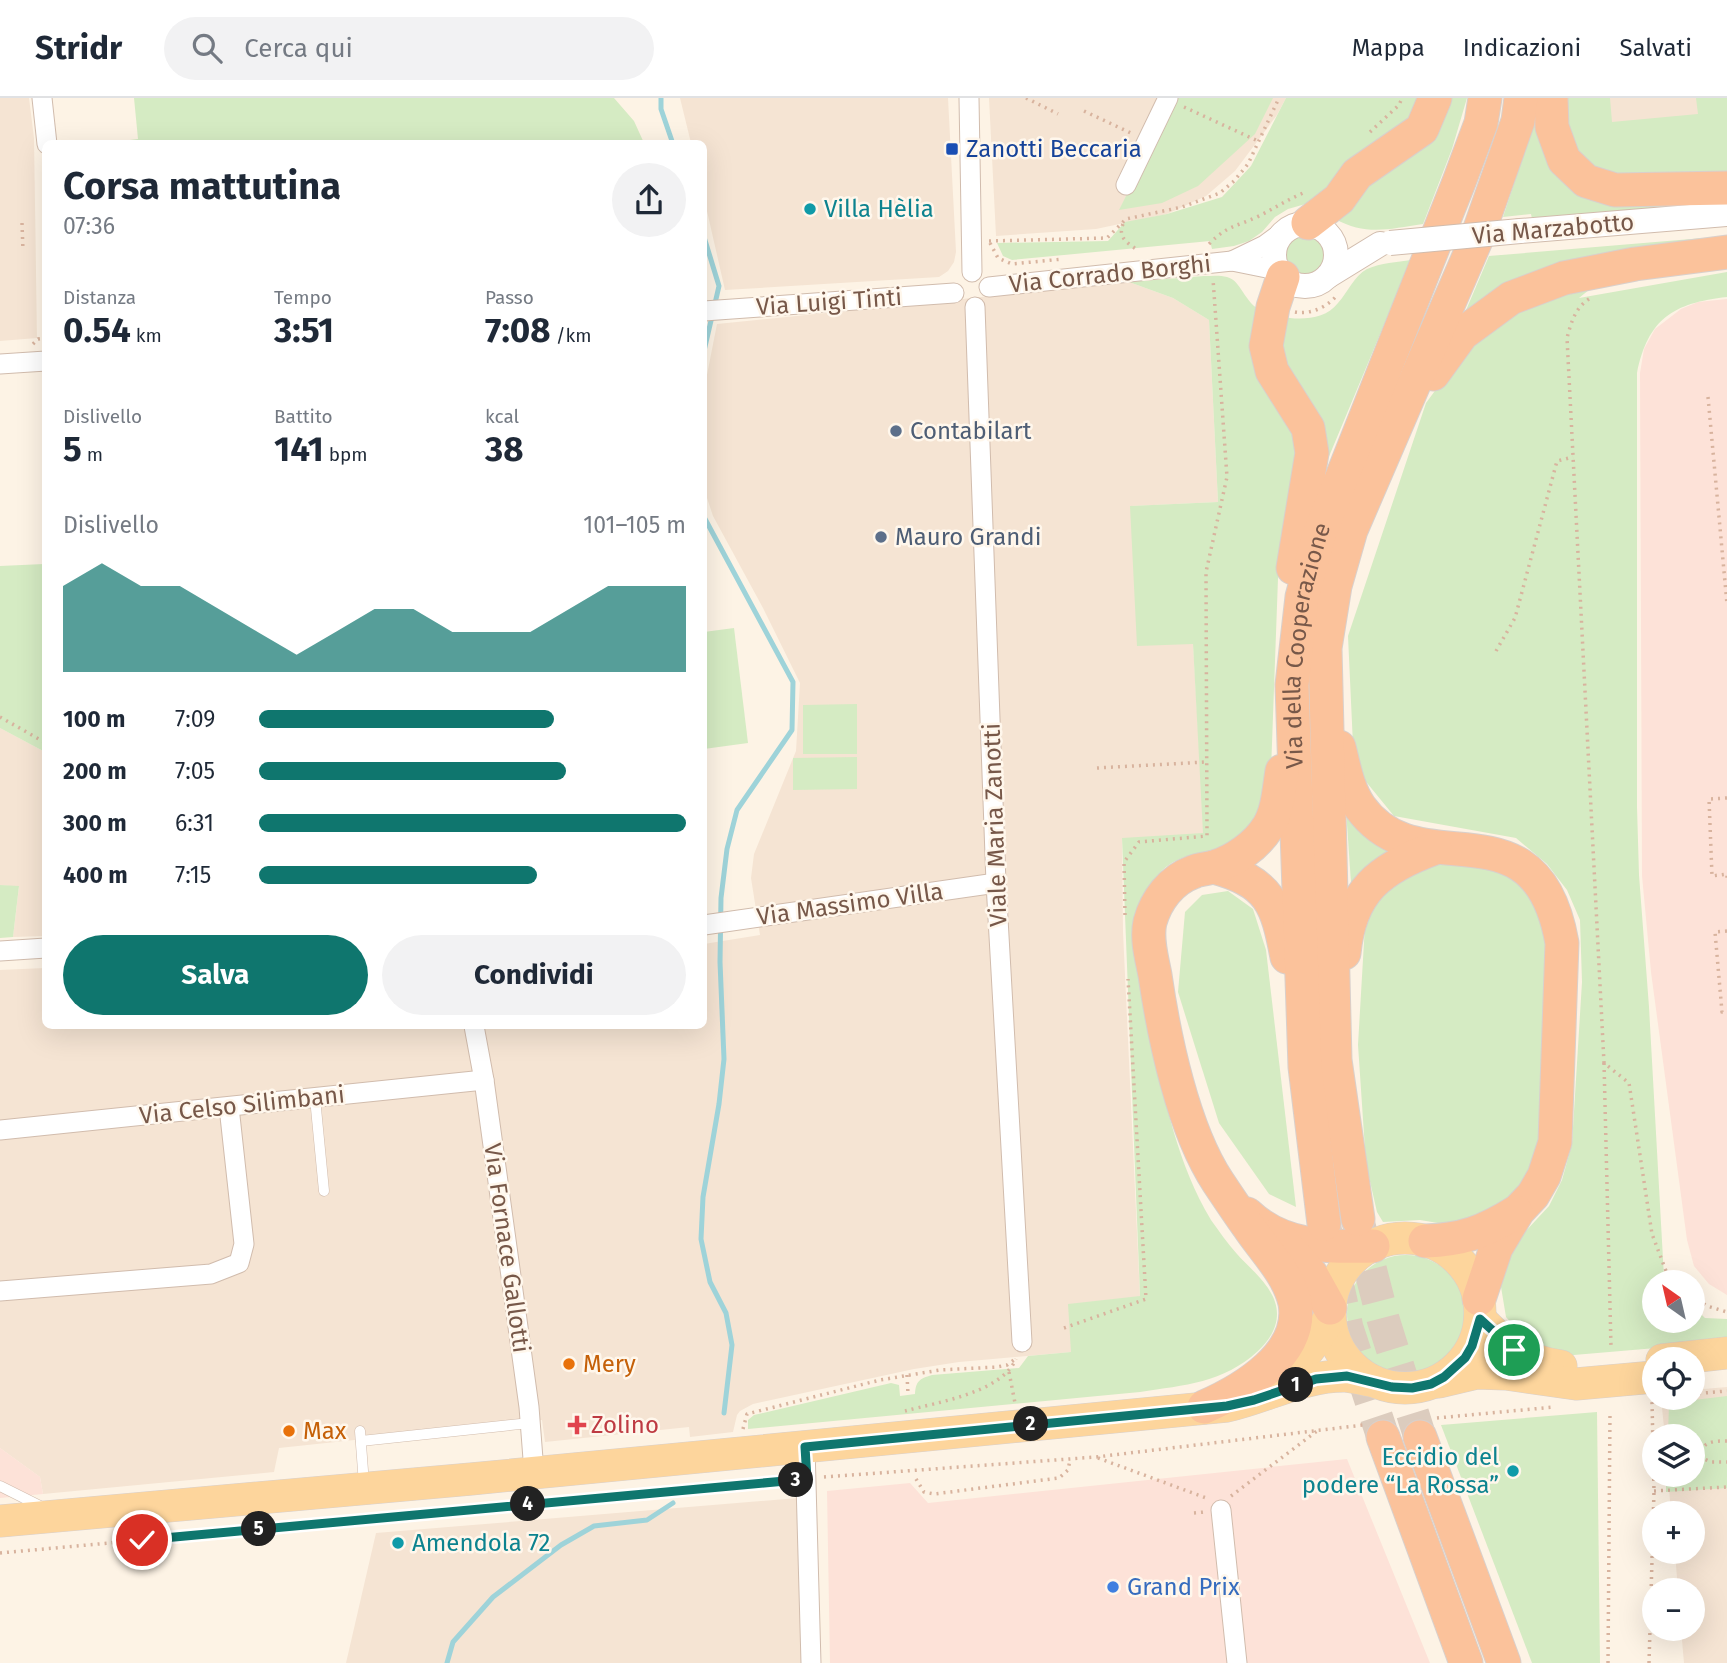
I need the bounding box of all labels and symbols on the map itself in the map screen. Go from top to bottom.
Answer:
place label: Zanotti Beccaria [966,135,1142,163]
marker: Zanotti Beccaria [944,141,960,157]
place label: Villa Hèlia [824,195,934,223]
marker: Villa Hèlia [802,201,818,217]
street label: Via Marzabotto [1471,208,1635,250]
street label: Via Corrado Borghi [1008,249,1212,299]
street label: Via Luigi Tinti [755,283,903,321]
place label: Contabilart [910,417,1032,445]
marker: Contabilart [888,423,904,439]
street label: Via della Cooperazione [1278,519,1337,769]
place label: Mauro Grandi [895,523,1041,551]
marker: Mauro Grandi [873,529,889,545]
street label: Viale Maria Zanotti [977,723,1013,927]
street label: Via Massimo Villa [755,877,945,931]
street label: Via Celso Silimbani [138,1080,346,1130]
street label: Via Fornace Gallotti [478,1141,536,1355]
north arrow [1642,1270,1704,1334]
pin [1484,1320,1544,1380]
place label: Mery [583,1350,636,1378]
marker: Mery [561,1356,577,1372]
pin: 1 [1278,1368,1314,1402]
pin: 2 [1014,1406,1048,1442]
place label: Zolino [591,1411,659,1439]
place label: Max [303,1417,347,1445]
marker: Zolino [569,1417,585,1433]
marker: Max [281,1423,297,1439]
place label: Eccidio del podere “La Rossa” [1302,1443,1499,1499]
pin: 3 [778,1462,814,1498]
marker: Eccidio del podere “La Rossa” [1505,1463,1521,1479]
pin: 4 [510,1486,546,1522]
pin [112,1510,172,1570]
pin: 5 [242,1512,276,1546]
place label: Amendola 72 [412,1529,550,1557]
marker: Amendola 72 [390,1535,406,1551]
place label: Grand Prix [1127,1573,1240,1601]
marker: Grand Prix [1105,1579,1121,1595]

